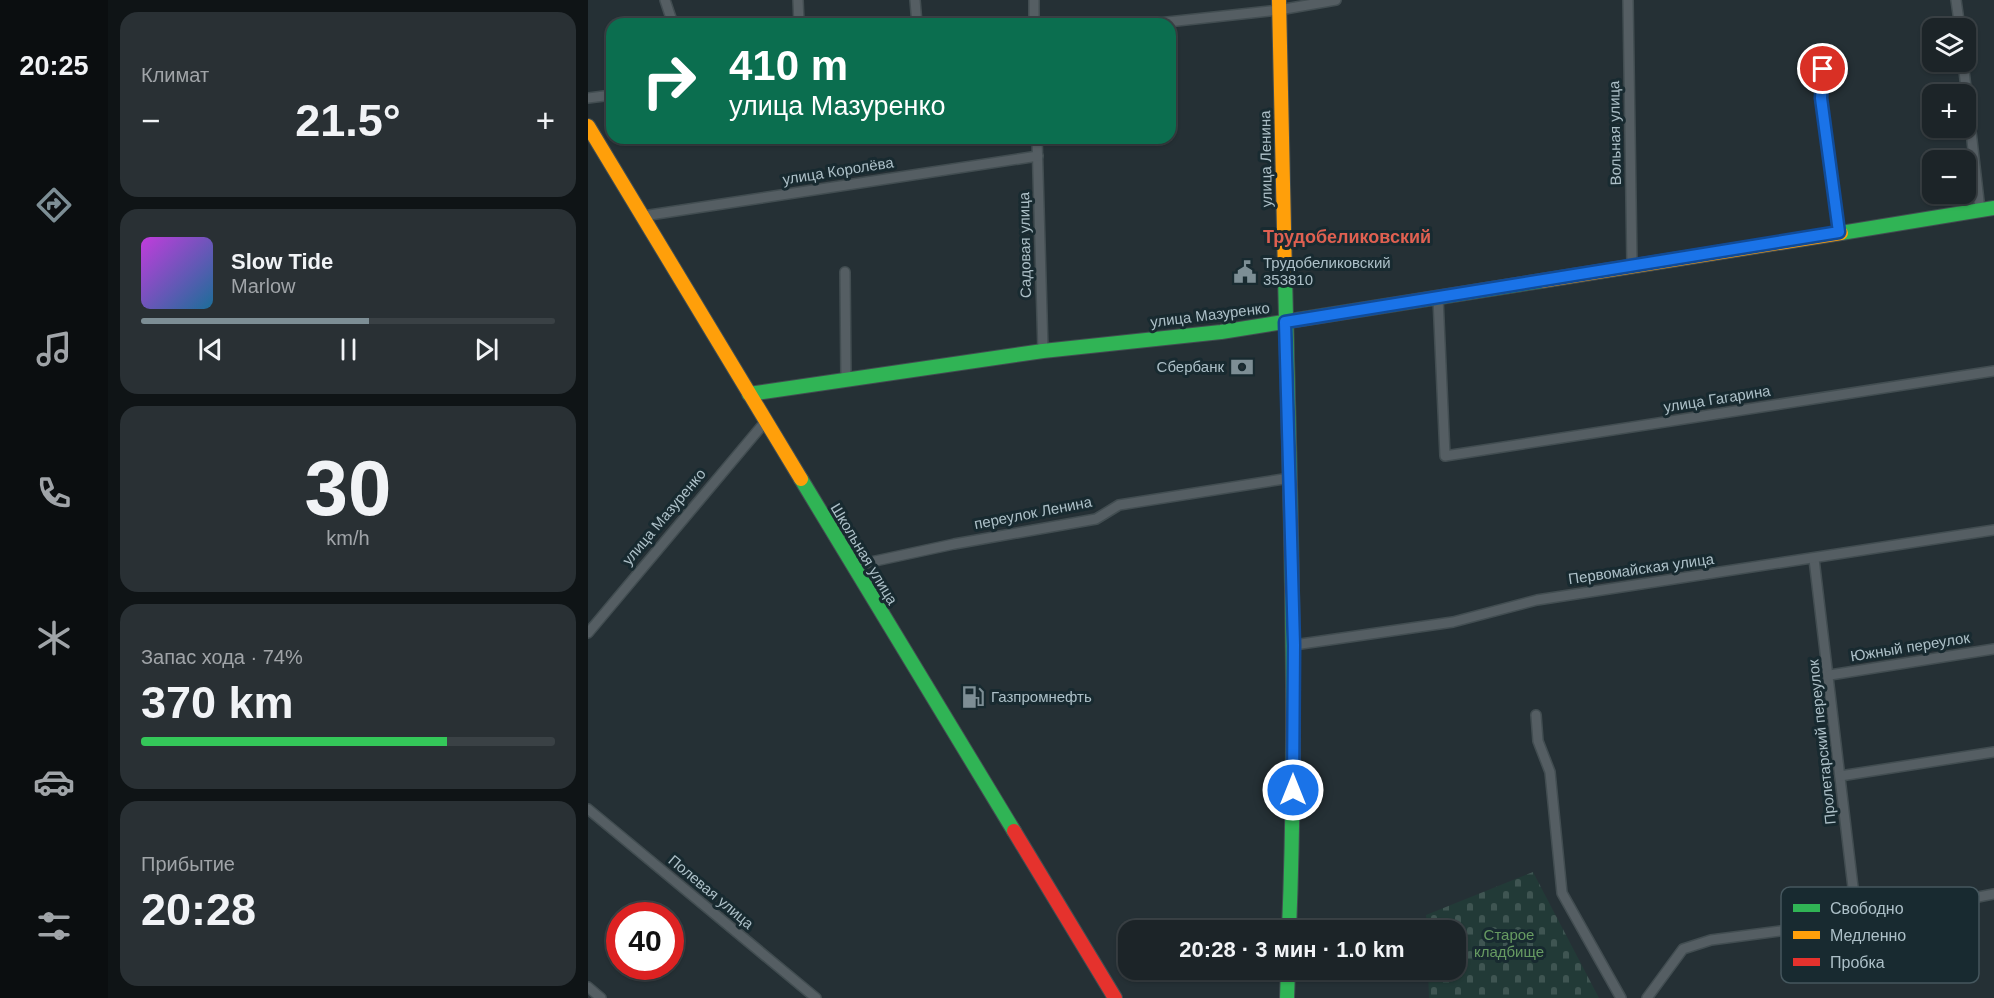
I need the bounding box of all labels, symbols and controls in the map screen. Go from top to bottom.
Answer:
map controls [1922,18,1976,204]
button: layers [1922,18,1976,72]
icon: right [630,42,708,120]
text: 410 m [729,42,848,89]
pin [1797,43,1848,94]
text: 20:25 [19,51,89,81]
icon: arrive [1806,52,1839,85]
text: Климат [141,64,209,86]
street label: Вольная улица [1605,80,1624,186]
button: + [1922,84,1976,138]
text: улица Мазуренко [729,91,946,121]
text: 21.5° [295,95,401,146]
text: − [141,102,160,139]
text: + [536,102,555,139]
street label: улица Ленина [1256,110,1275,208]
button: − [1922,150,1976,204]
street label: улица Королёва [781,153,895,188]
icon: directions [33,184,75,226]
street label: Садовая улица [1015,191,1034,298]
district label: Трудобеликовский [1263,227,1431,247]
text: Slow Tide [231,249,333,274]
place label: Трудобеликовский 353810 [1263,254,1391,288]
public building icon: Трудобеликовский 353810 [1232,259,1258,285]
text: Marlow [231,275,295,297]
street label: улица Мазуренко [1149,299,1271,330]
icon: music [33,328,75,370]
icon: previous [194,333,227,366]
icon: pause [332,333,365,366]
icon: next [470,333,503,366]
bank icon: Сбербанк [1229,354,1255,380]
place label: Сбербанк [1157,358,1224,375]
street label: улица Гагарина [1662,382,1772,415]
text: 30 [305,444,391,532]
street label: улица Мазуренко [618,465,709,568]
icon: phone [33,472,75,514]
street label: переулок Ленина [973,493,1094,532]
street label: Школьная улица [827,500,902,608]
text: km/h [326,527,370,549]
street label: Первомайская улица [1567,550,1715,587]
icon: climate [33,617,75,659]
street label: Южный переулок [1849,629,1971,664]
text: Запас хода · 74% [141,646,303,668]
street label: Пролетарский переулок [1804,658,1839,826]
text: 370 km [141,677,294,728]
fuel station icon: Газпромнефть [960,684,986,710]
place label: Газпромнефть [991,688,1092,705]
position arrow [1261,758,1325,822]
icon: car [33,761,75,803]
street label: Полевая улица [665,851,758,932]
text: Прибытие [141,853,235,875]
text: 20:28 [141,884,256,935]
legend [1781,887,1979,983]
text: Свободно [1830,900,1904,917]
speed limit sign: 40 [606,902,684,980]
icon: filters [33,905,75,947]
park label: Старое кладбище [1474,926,1544,960]
text: Медленно [1830,927,1906,944]
text: 20:28 · 3 мин · 1.0 km [1179,937,1405,962]
text: Пробка [1830,954,1885,971]

